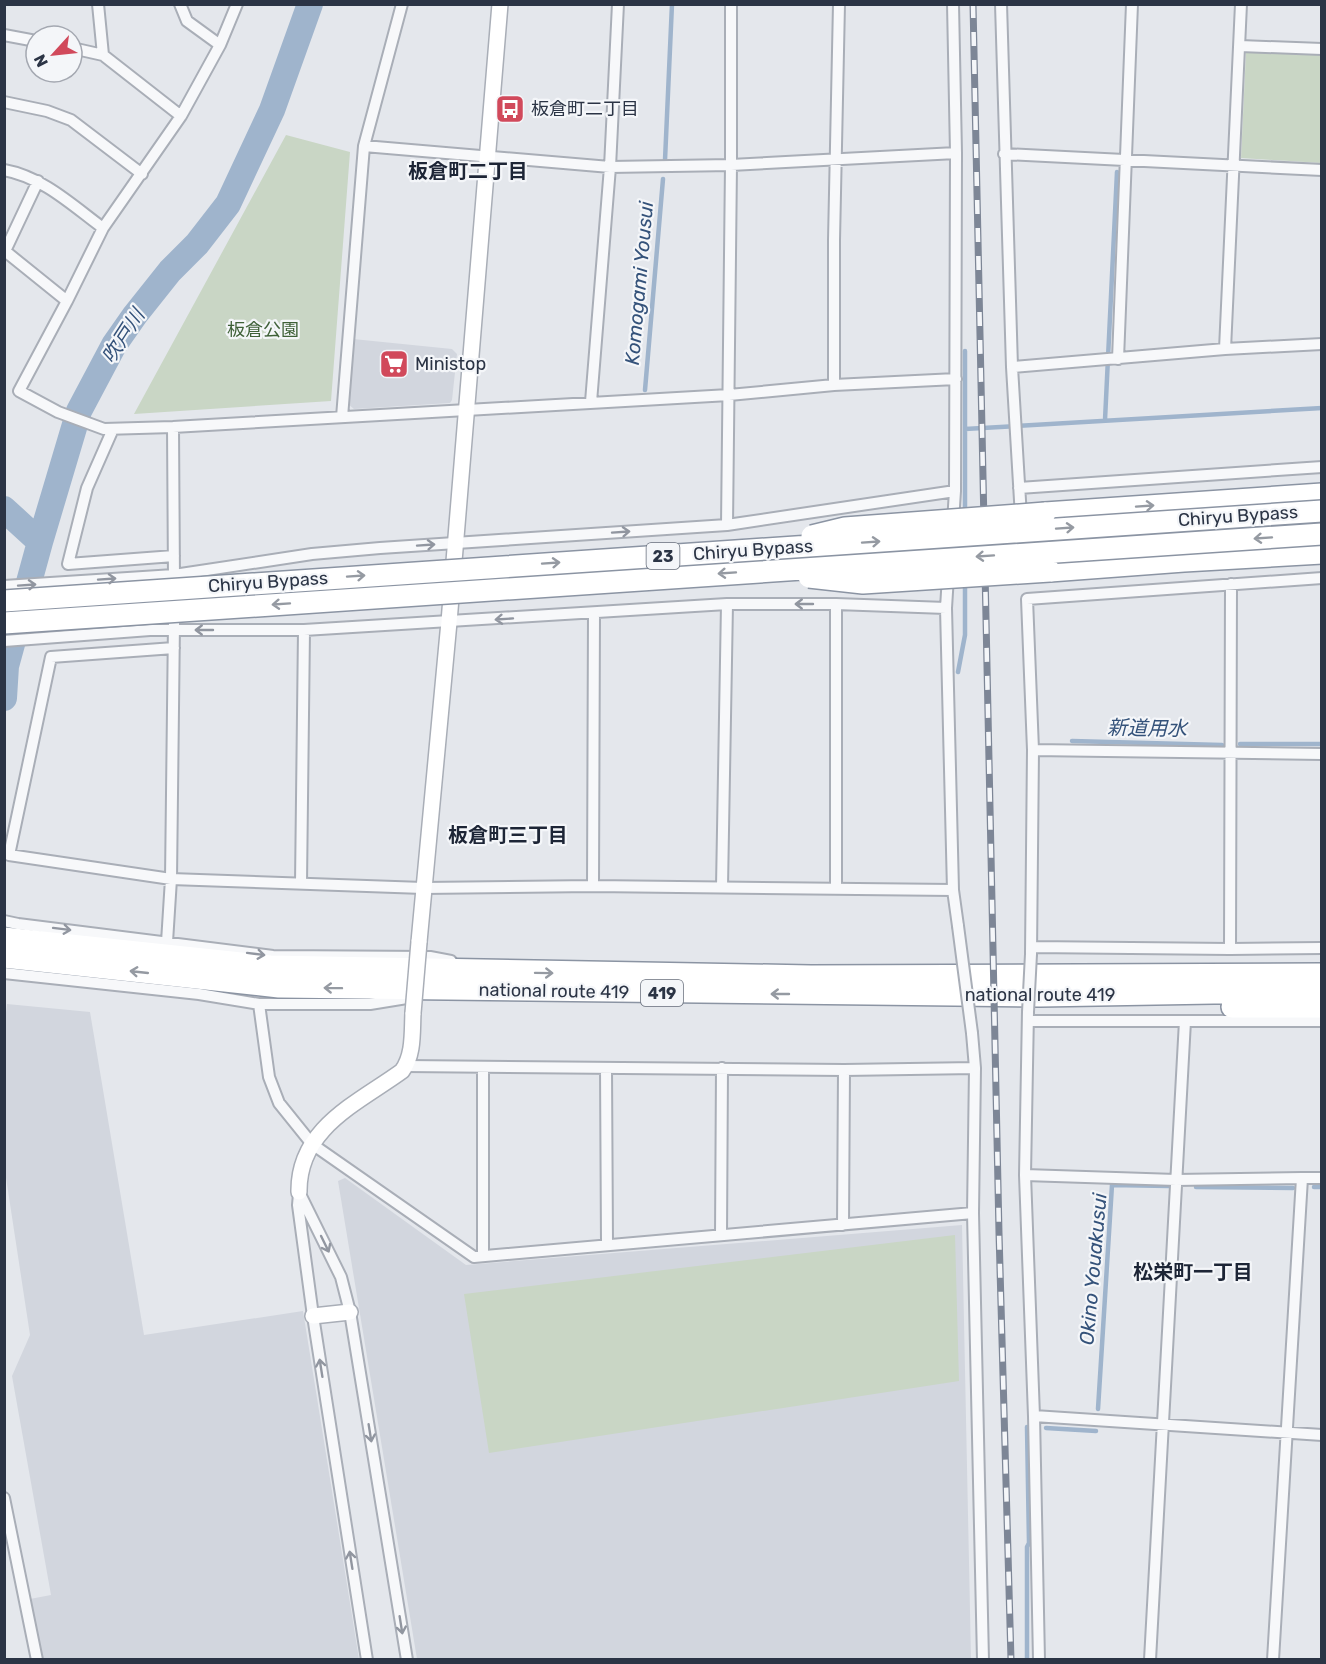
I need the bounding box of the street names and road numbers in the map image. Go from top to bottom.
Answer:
street label: Chiryu Bypass [1177,501,1299,531]
street label: Chiryu Bypass [692,535,814,565]
road number: 23 [646,543,680,569]
street label: Chiryu Bypass [207,567,329,597]
street label: national route 419 [478,979,630,1003]
road number: 419 [641,980,683,1006]
street label: national route 419 [965,984,1115,1006]

